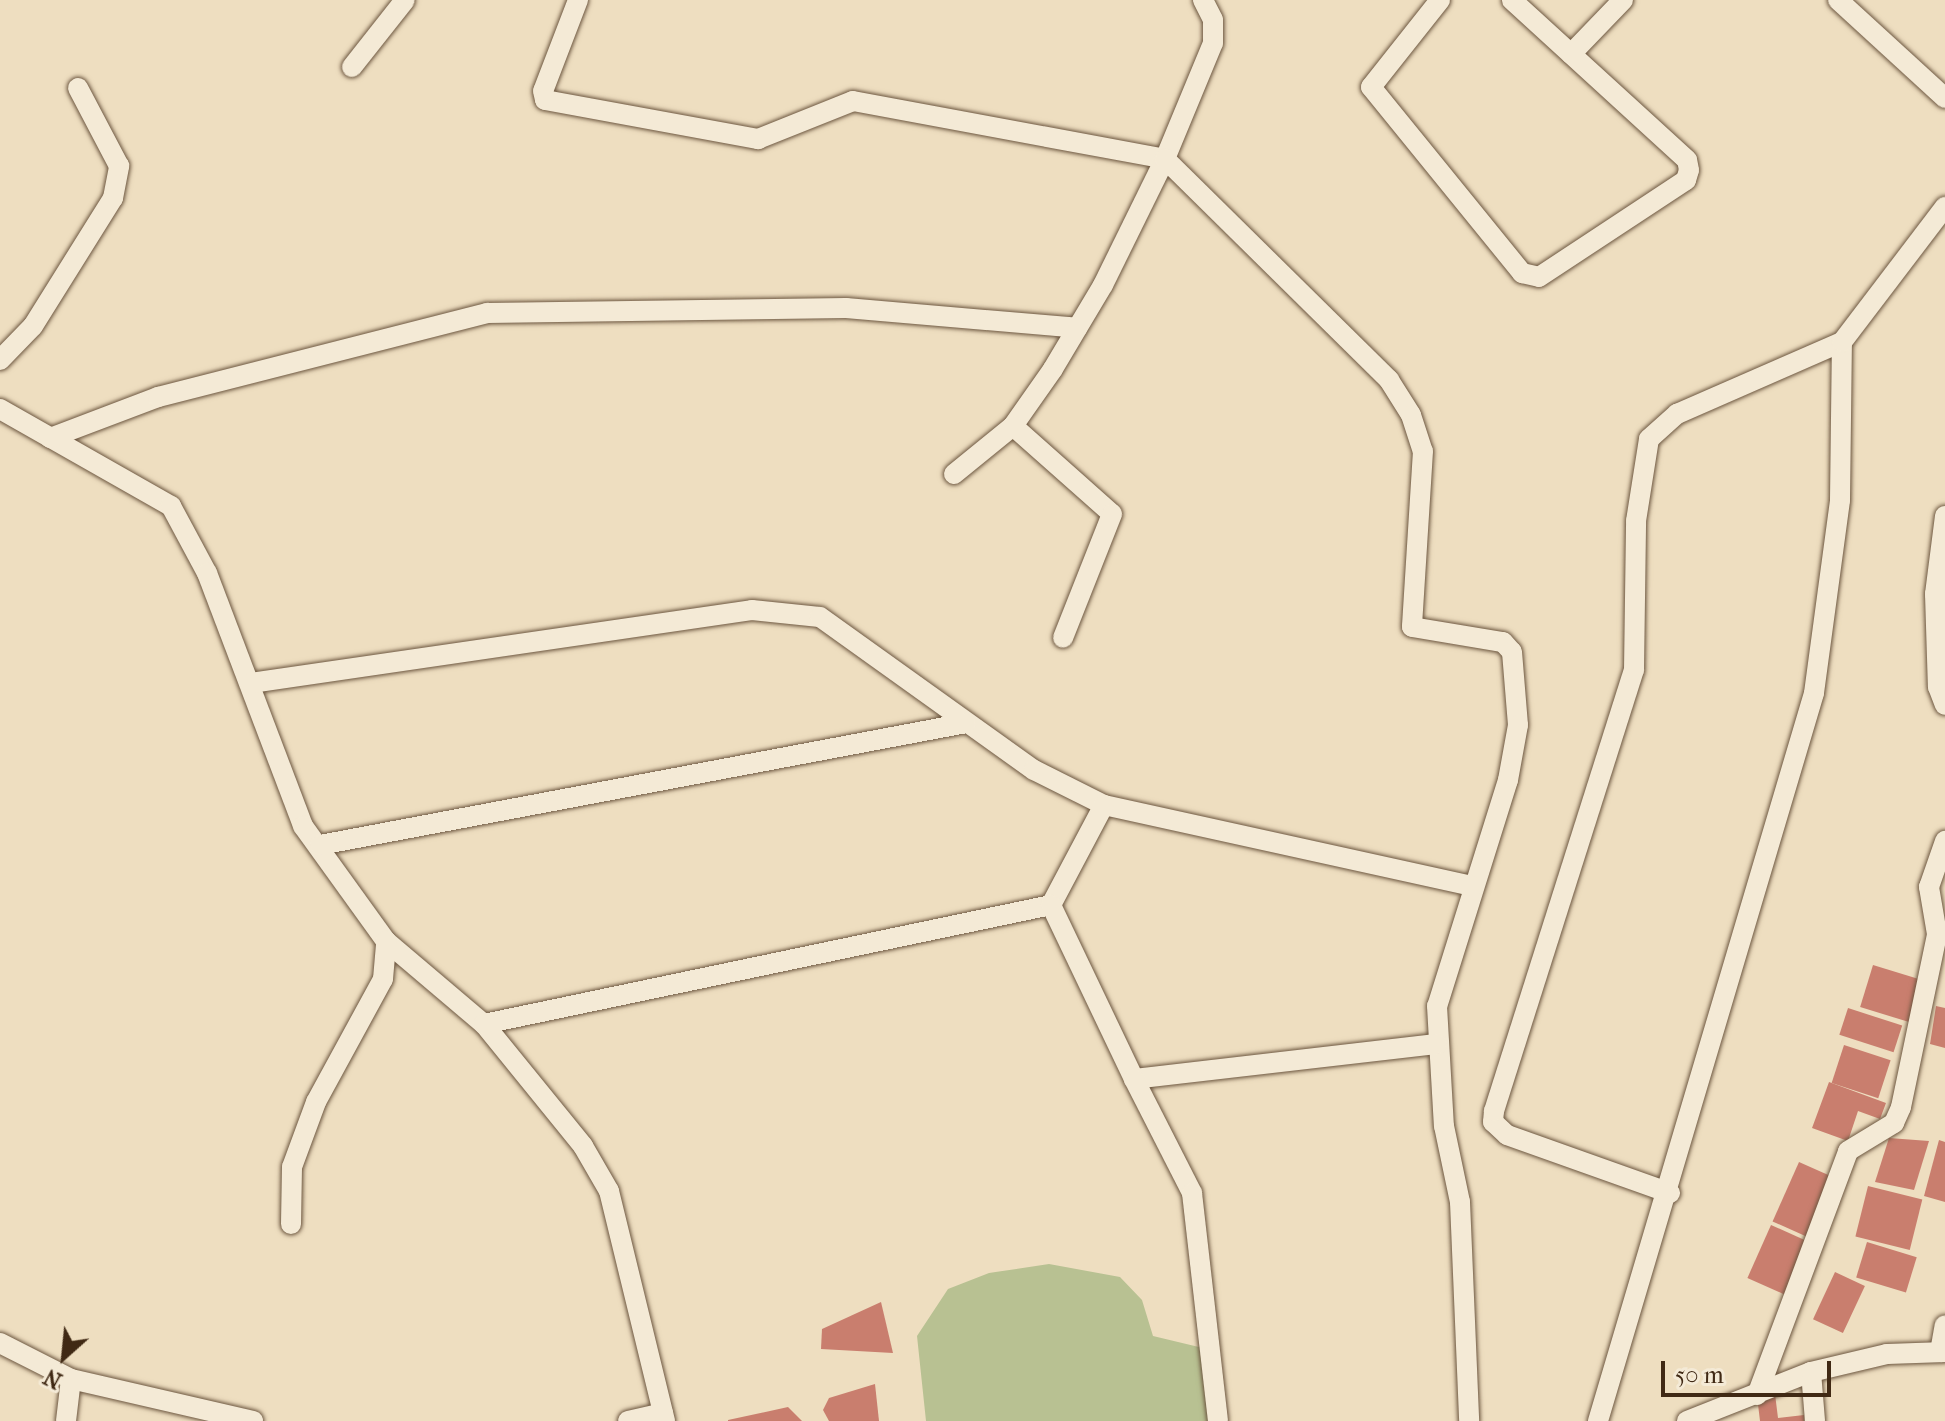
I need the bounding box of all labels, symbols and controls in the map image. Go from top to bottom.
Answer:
north arrow [24,1317,104,1397]
scale bar [1665,1345,1835,1395]
text: 50 m [1675,1361,1724,1389]
text: N [40,1363,66,1394]

